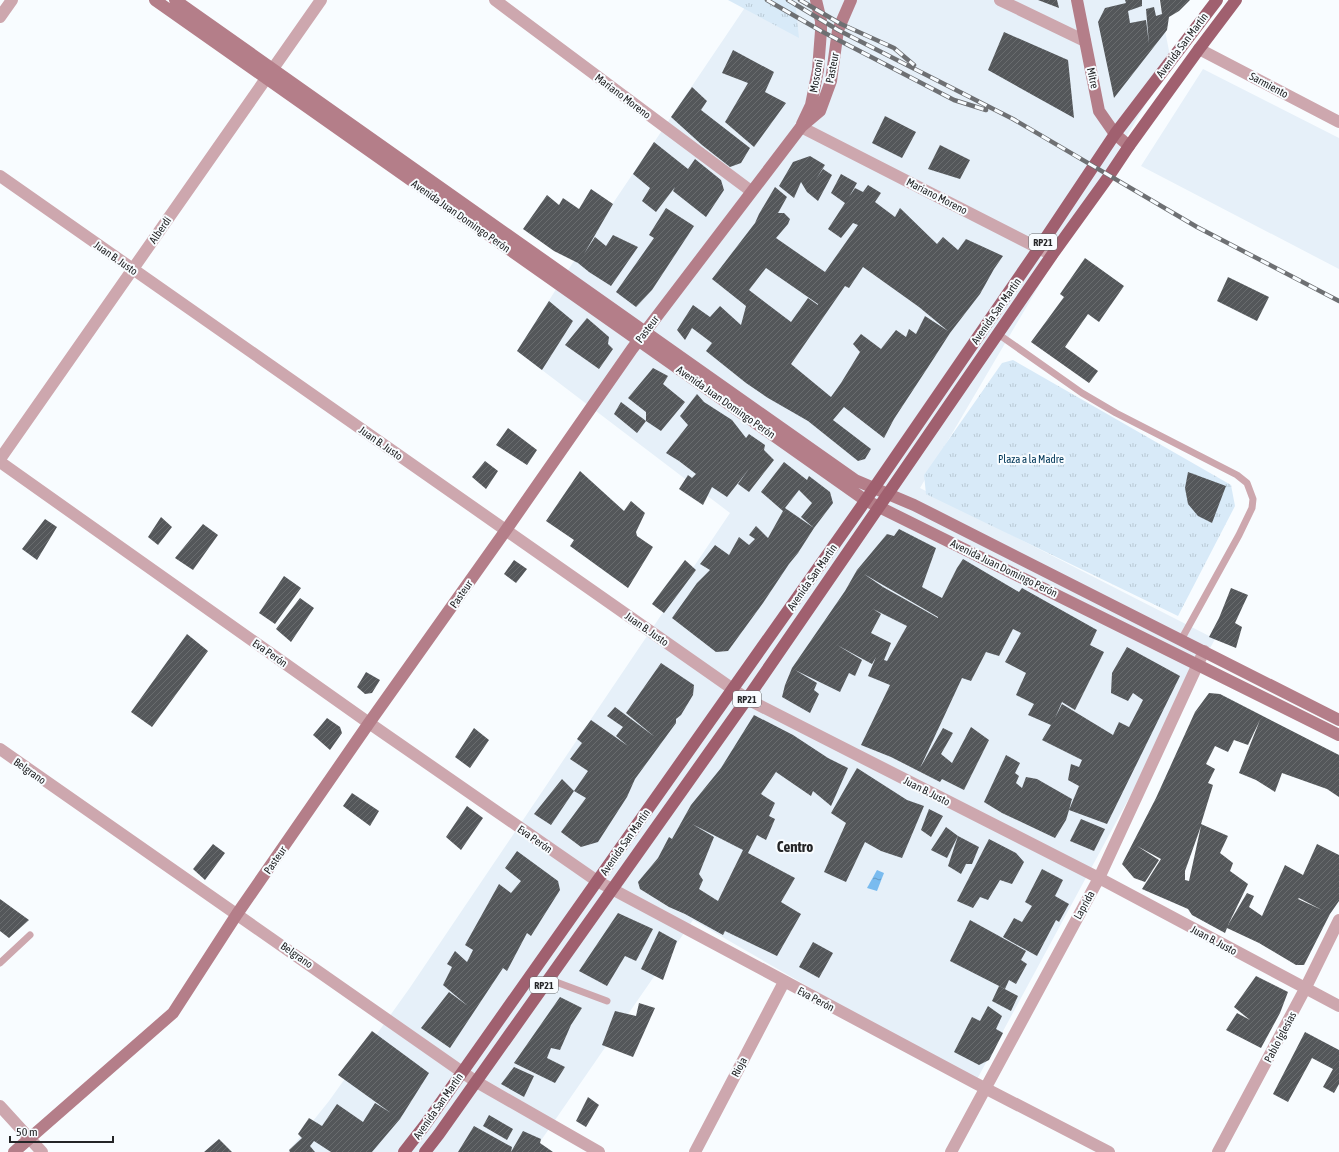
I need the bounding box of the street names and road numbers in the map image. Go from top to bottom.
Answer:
street label: Avenida San Martín [1154,10,1210,80]
street label: Pasteur [823,51,841,84]
street label: Mosconi [807,58,825,94]
street label: Mitre [1085,66,1101,90]
street label: Sarmiento [1248,70,1290,100]
street label: Mariano Moreno [593,71,653,121]
street label: Mariano Moreno [905,176,969,216]
street label: Avenida Juan Domingo Perón [409,177,513,255]
street label: Alberdi [147,214,173,246]
road number: RP21 [1029,234,1057,250]
street label: Juan B. Justo [92,239,140,277]
street label: Avenida San Martín [969,276,1023,346]
street label: Pasteur [633,312,662,345]
street label: Avenida Juan Domingo Perón [674,363,778,441]
street label: Juan B. Justo [357,424,405,462]
street label: Avenida Juan Domingo Perón [949,537,1059,599]
street label: Avenida San Martín [785,542,839,612]
street label: Pasteur [447,577,475,610]
street label: Juan B. Justo [623,610,671,648]
street label: Eva Perón [250,637,290,669]
road number: RP21 [733,691,761,707]
street label: Belgrano [12,756,48,786]
street label: Juan B. Justo [902,774,952,808]
street label: Avenida San Martín [598,807,652,877]
street label: Eva Perón [515,823,555,855]
street label: Pasteur [261,843,289,876]
street label: Laprida [1071,889,1097,921]
street label: Juan B. Justo [1189,923,1239,957]
street label: Belgrano [279,940,315,970]
road number: RP21 [530,977,558,993]
street label: Eva Perón [796,984,836,1014]
street label: Pablo Iglesias [1262,1009,1298,1064]
street label: Rioja [729,1055,749,1079]
street label: Avenida San Martín [411,1071,465,1141]

